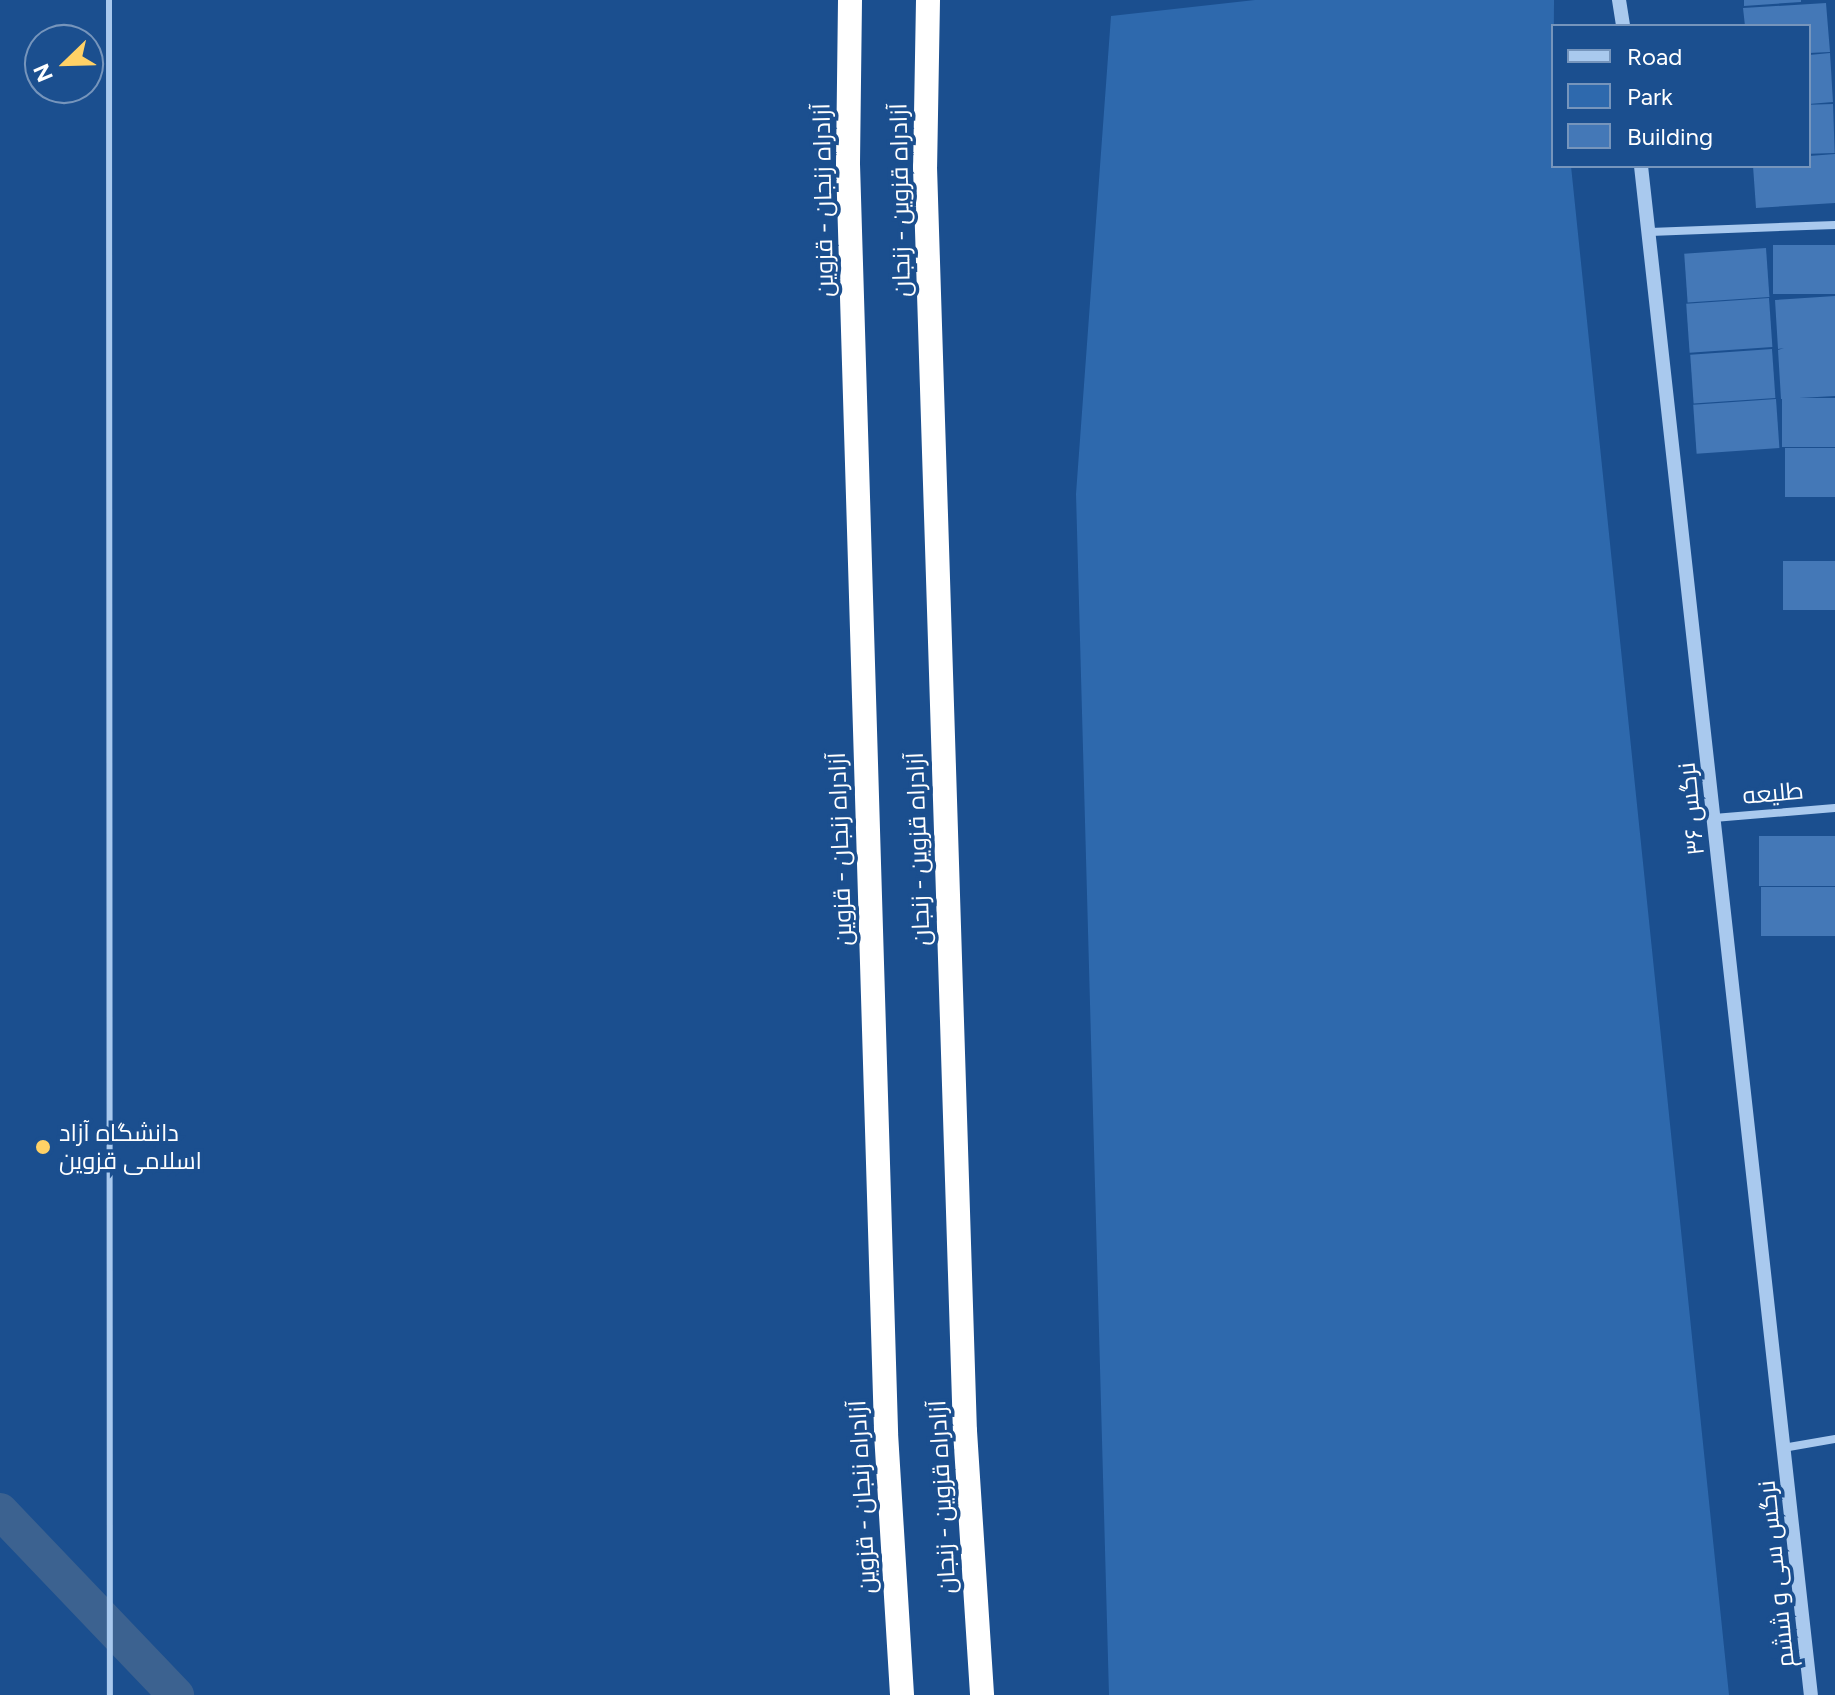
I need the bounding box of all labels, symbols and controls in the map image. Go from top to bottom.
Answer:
north arrow [24,24,104,104]
legend [1551,24,1811,168]
text: Road [1627,42,1682,71]
text: N [28,60,59,86]
text: Park [1627,82,1673,111]
street label: آزادراه زنجان - قزوین [807,103,839,297]
street label: آزادراه قزوین - زنجان [884,103,916,297]
text: Building [1627,122,1713,151]
street label: آزادراه زنجان - قزوین [822,752,858,946]
street label: آزادراه قزوین - زنجان [900,752,936,946]
street label: نرگس ۳۶ [1672,761,1710,857]
street label: طلیعه [1741,776,1805,810]
place label: دانشگاه آزاد اسلامی قزوین [59,1119,202,1175]
marker: دانشگاه آزاد اسلامی قزوین [34,1138,52,1156]
street label: آزادراه زنجان - قزوین [843,1400,881,1594]
street label: آزادراه قزوین - زنجان [923,1400,961,1594]
street label: نرگس سی و ششم [1752,1479,1800,1669]

